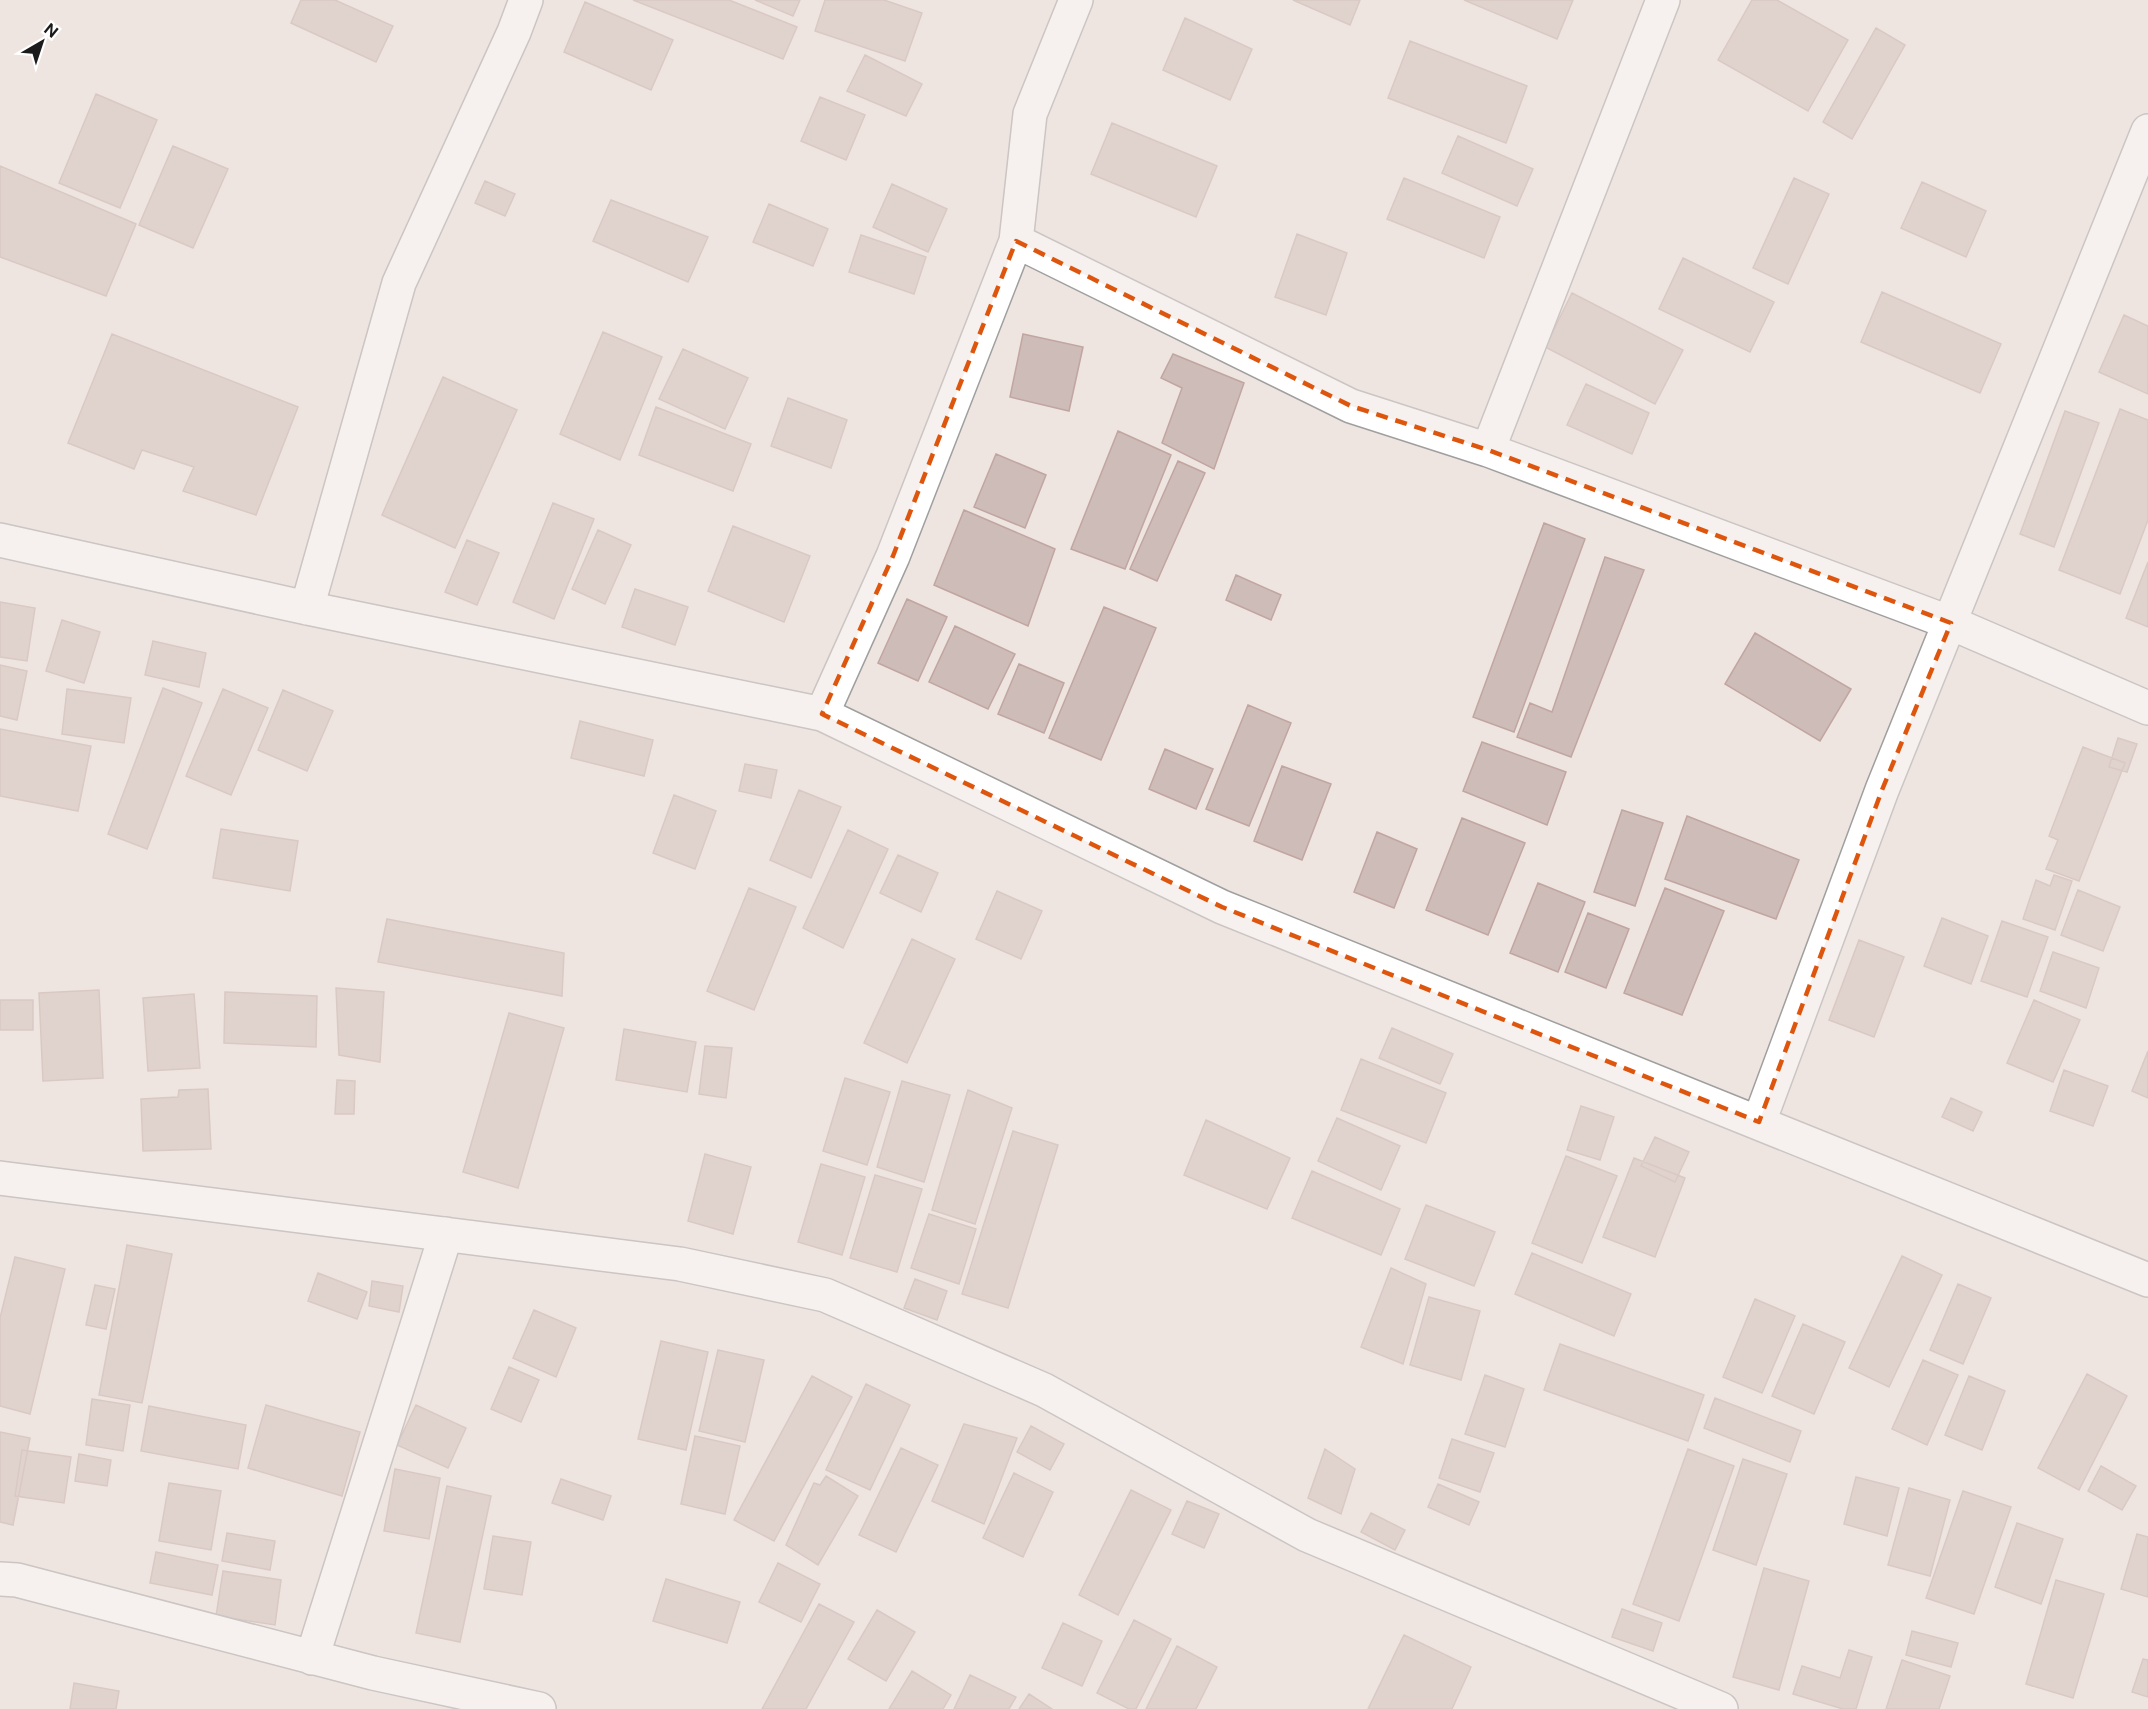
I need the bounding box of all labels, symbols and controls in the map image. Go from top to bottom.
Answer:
north arrow [12,12,72,72]
text: N [40,19,62,42]

